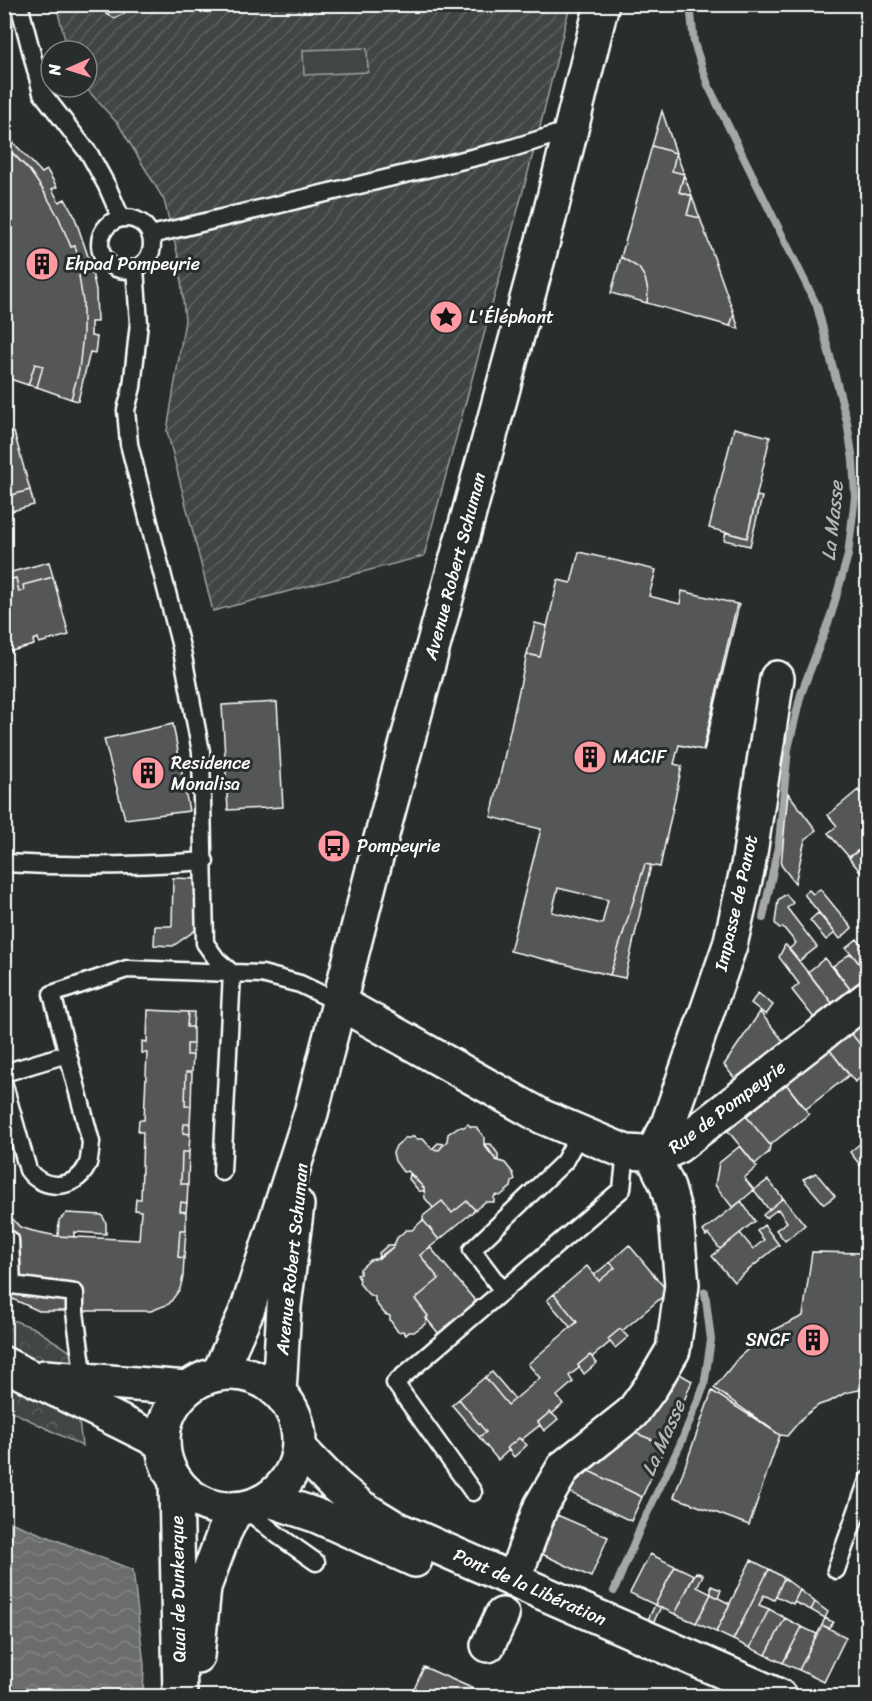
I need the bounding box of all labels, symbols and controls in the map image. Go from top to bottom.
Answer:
north arrow [39,39,99,99]
text: N [40,63,69,77]
building icon: Ehpad Pompeyrie [24,246,60,282]
place label: Ehpad Pompeyrie [65,248,200,280]
place icon: L'Éléphant [428,299,464,335]
place label: L'Éléphant [469,301,554,333]
street label: Avenue Robert Schuman [414,468,495,664]
water label: La Masse [811,477,854,562]
building icon: MACIF [572,739,608,775]
place label: MACIF [613,741,667,773]
place label: Residence Monalisa [171,747,251,800]
building icon: Residence Monalisa [130,755,166,791]
bus stop icon: Pompeyrie [316,828,352,864]
place label: Pompeyrie [357,830,440,862]
street label: Impasse de Panot [705,832,767,975]
street label: Rue de Pompeyrie [661,1052,793,1162]
street label: Avenue Robert Schuman [266,1161,318,1358]
building icon: SNCF [795,1322,831,1358]
place label: SNCF [745,1324,791,1356]
water label: La Masse [631,1393,697,1482]
street label: Quai de Dunkerque [161,1515,195,1663]
street label: Pont de la Libération [448,1539,612,1635]

